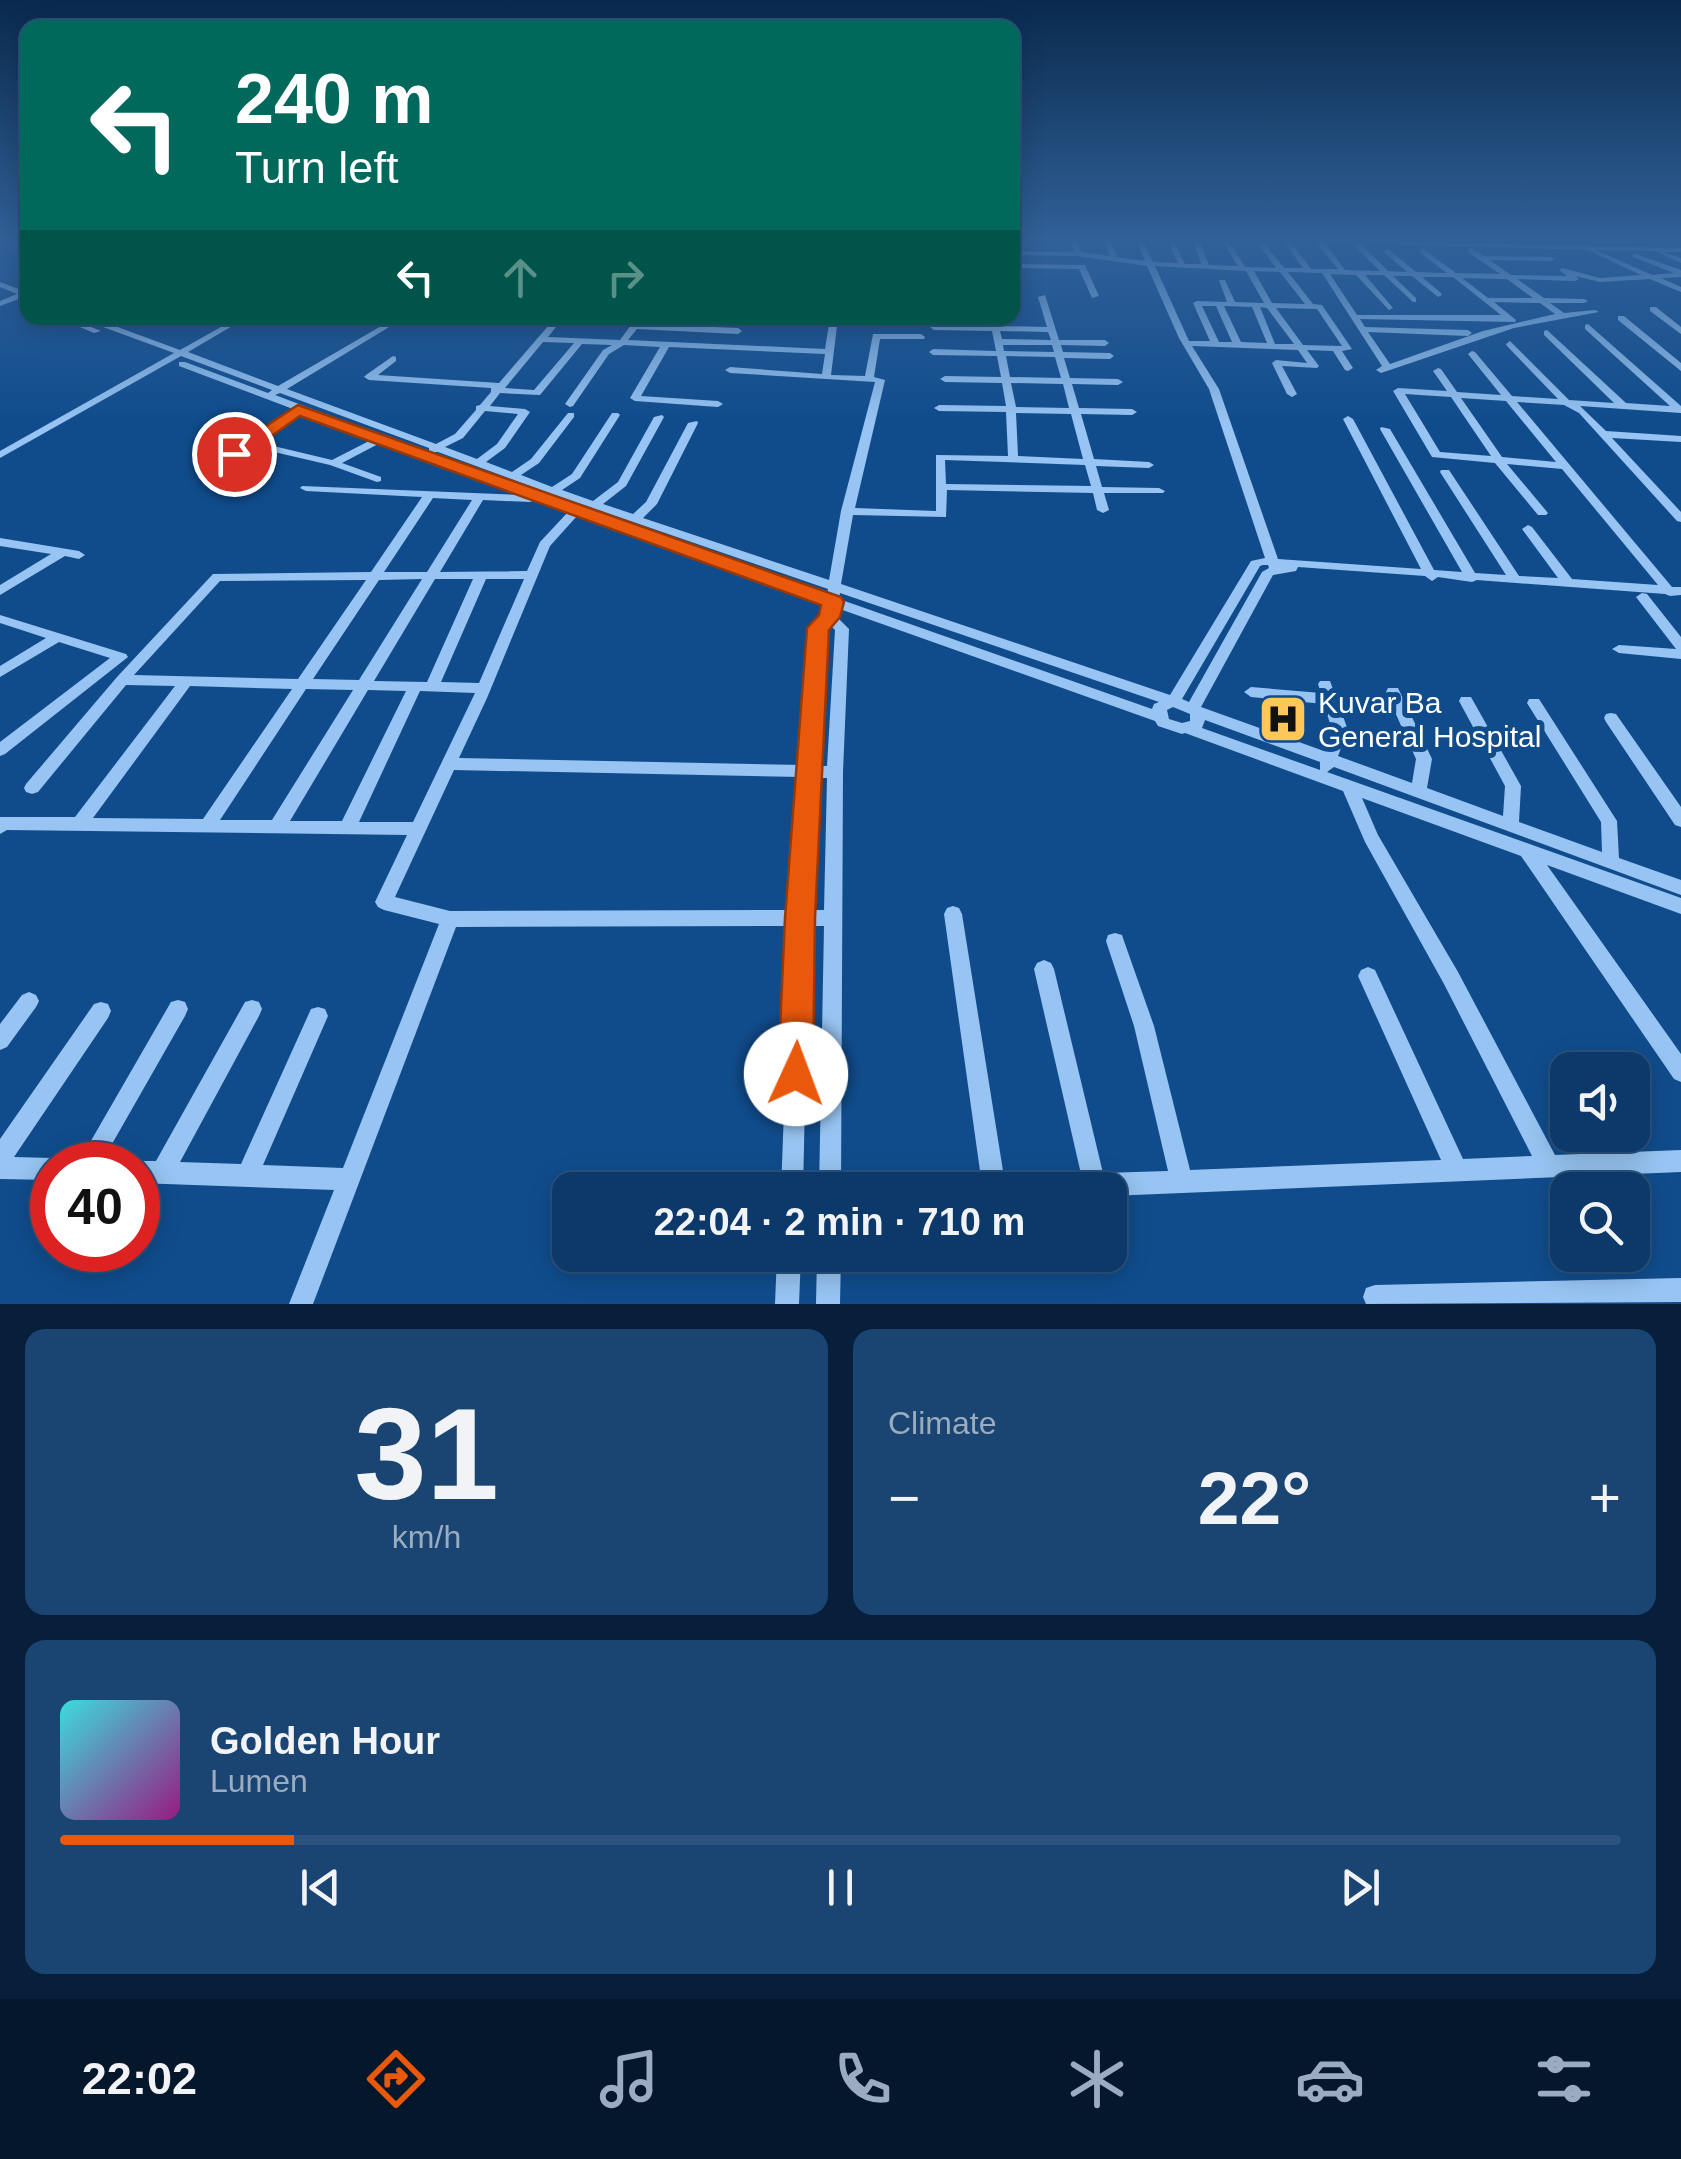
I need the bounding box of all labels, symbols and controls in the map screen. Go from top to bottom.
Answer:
icon: left [70,60,200,190]
text: 240 m [235,60,433,138]
text: Turn left [235,142,398,193]
icon: left [388,250,443,305]
icon: ahead [493,250,548,305]
icon: right [598,250,653,305]
pin [192,412,277,497]
icon: arrive [207,427,262,482]
place label: Kuvar Ba General Hospital [1318,686,1541,753]
hospital icon: Kuvar Ba General Hospital [1257,693,1309,745]
position arrow [744,1022,848,1126]
map controls [1550,1052,1650,1272]
button: sound [1550,1052,1650,1152]
speed limit sign: 40 [30,1142,160,1272]
button: search [1550,1172,1650,1272]
text: 22:04 · 2 min · 710 m [654,1201,1025,1243]
text: 31 [354,1381,499,1527]
text: Climate [888,1405,996,1441]
text: 22° [1198,1456,1311,1540]
text: − [888,1467,920,1529]
text: + [1589,1467,1621,1529]
text: km/h [392,1519,461,1555]
text: Golden Hour [210,1720,440,1762]
text: Lumen [210,1763,308,1799]
icon: previous [293,1860,348,1915]
icon: pause [813,1860,868,1915]
icon: next [1333,1860,1388,1915]
icon: directions [361,2044,431,2114]
icon: music [594,2044,664,2114]
icon: phone [828,2044,898,2114]
icon: climate [1062,2044,1132,2114]
icon: car [1295,2044,1365,2114]
icon: filters [1529,2044,1599,2114]
text: 22:02 [82,2053,197,2104]

